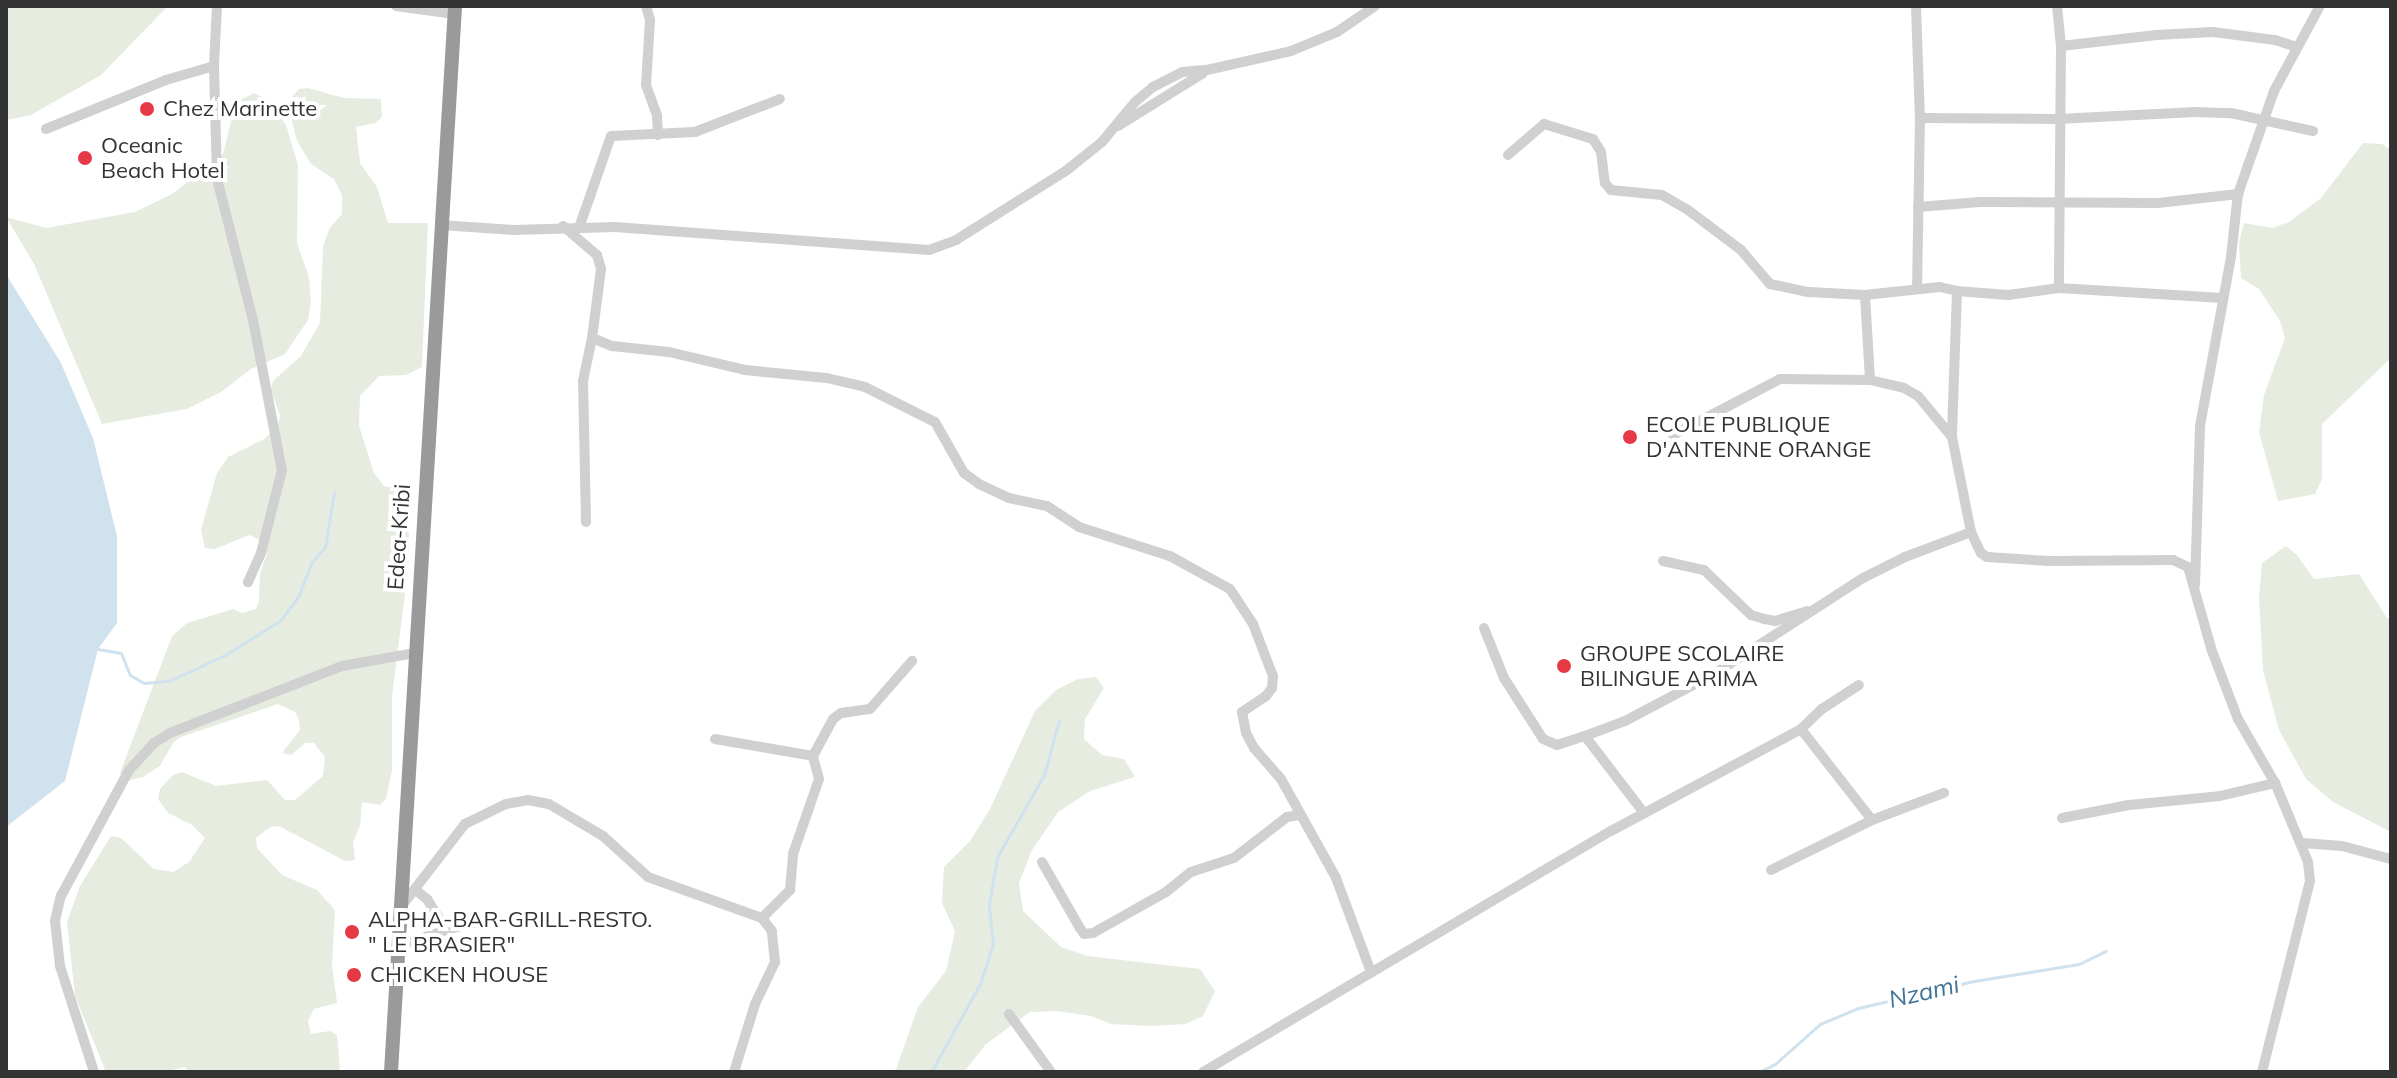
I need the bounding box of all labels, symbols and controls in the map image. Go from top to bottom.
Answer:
place label: Chez Marinette [163,96,317,122]
marker: Chez Marinette [138,100,156,118]
place label: Oceanic Beach Hotel [101,132,225,184]
marker: Oceanic Beach Hotel [76,149,94,167]
place label: ECOLE PUBLIQUE D'ANTENNE ORANGE [1646,411,1871,462]
marker: ECOLE PUBLIQUE D'ANTENNE ORANGE [1621,428,1639,446]
street label: Edea-Kribi [382,483,416,591]
place label: GROUPE SCOLAIRE BILINGUE ARIMA [1580,640,1784,692]
marker: GROUPE SCOLAIRE BILINGUE ARIMA [1555,657,1573,675]
place label: ALPHA-BAR-GRILL-RESTO. " LE BRASIER" [368,906,652,958]
marker: ALPHA-BAR-GRILL-RESTO. " LE BRASIER" [343,923,361,941]
place label: CHICKEN HOUSE [370,962,548,988]
marker: CHICKEN HOUSE [345,966,363,984]
water label: Nzami [1886,970,1962,1014]

